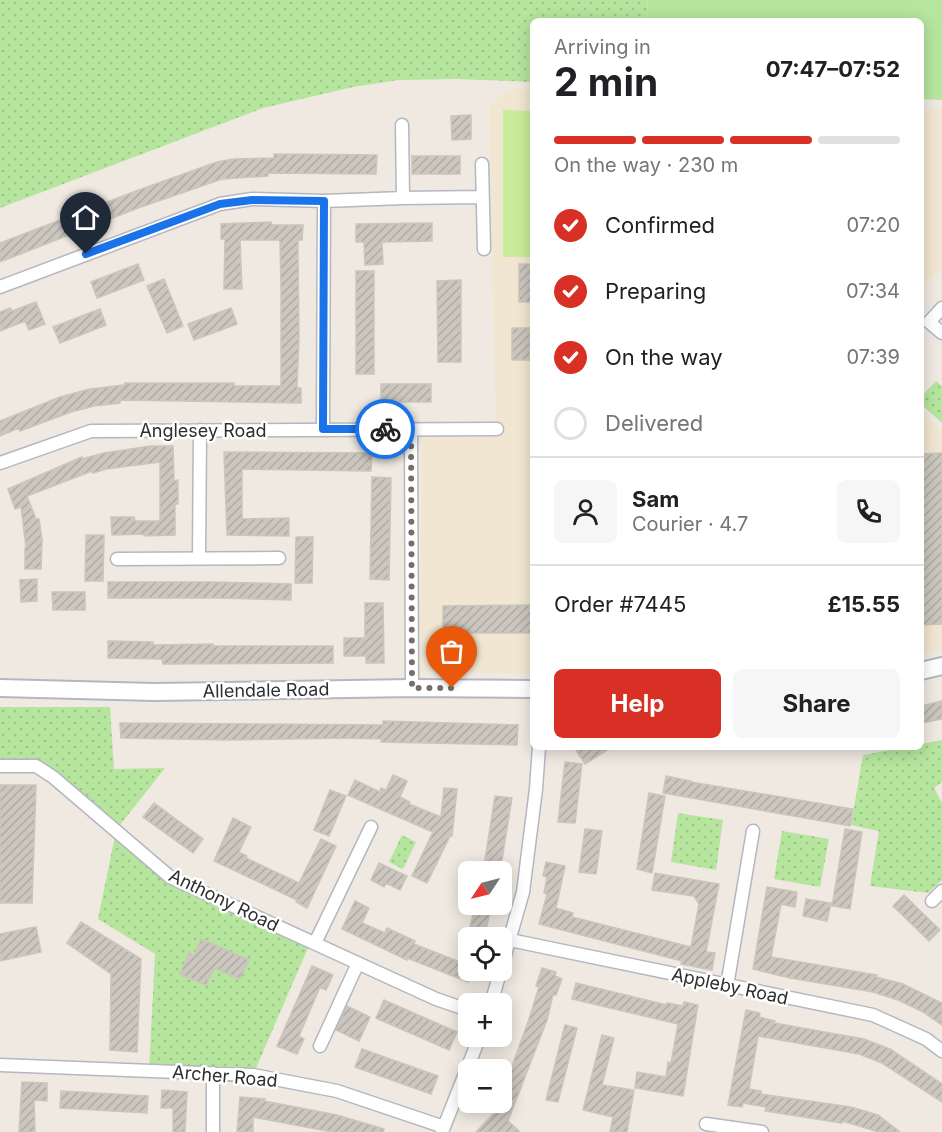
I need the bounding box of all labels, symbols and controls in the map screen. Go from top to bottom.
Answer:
text: Arriving in [554,35,651,59]
text: 07:47–07:52 [766,56,900,82]
text: 2 min [554,58,658,105]
text: On the way · 230 m [554,153,738,177]
pin [60,192,111,254]
icon: home [69,201,102,234]
icon: check [554,209,587,242]
text: Confirmed [605,212,715,238]
text: 07:20 [847,213,900,237]
icon: check [554,275,587,308]
text: Preparing [605,278,706,304]
text: 07:34 [846,279,900,303]
icon: check [554,341,587,374]
text: On the way [605,344,723,370]
text: 07:39 [847,345,900,369]
courier [355,399,415,459]
text: Delivered [605,410,703,436]
icon: bike [369,413,402,446]
street label: Anglesey Road [139,420,267,441]
button: person [554,480,617,543]
button: phone [837,480,900,543]
text: Sam [632,486,679,512]
text: Courier · 4.7 [632,512,748,536]
text: Order #7445 [554,591,686,617]
text: £15.55 [828,591,900,617]
pin [426,626,477,688]
icon: bag [435,635,468,668]
button: Help [554,669,721,738]
button: Share [733,669,900,738]
street label: Allendale Road [202,678,330,702]
north arrow [458,861,512,915]
map controls [458,861,512,1113]
street label: Anthony Road [166,864,282,936]
button: locate [458,927,512,981]
street label: Appleby Road [670,963,790,1009]
button: + [458,993,512,1047]
button: − [458,1059,512,1113]
street label: Archer Road [171,1061,279,1091]

